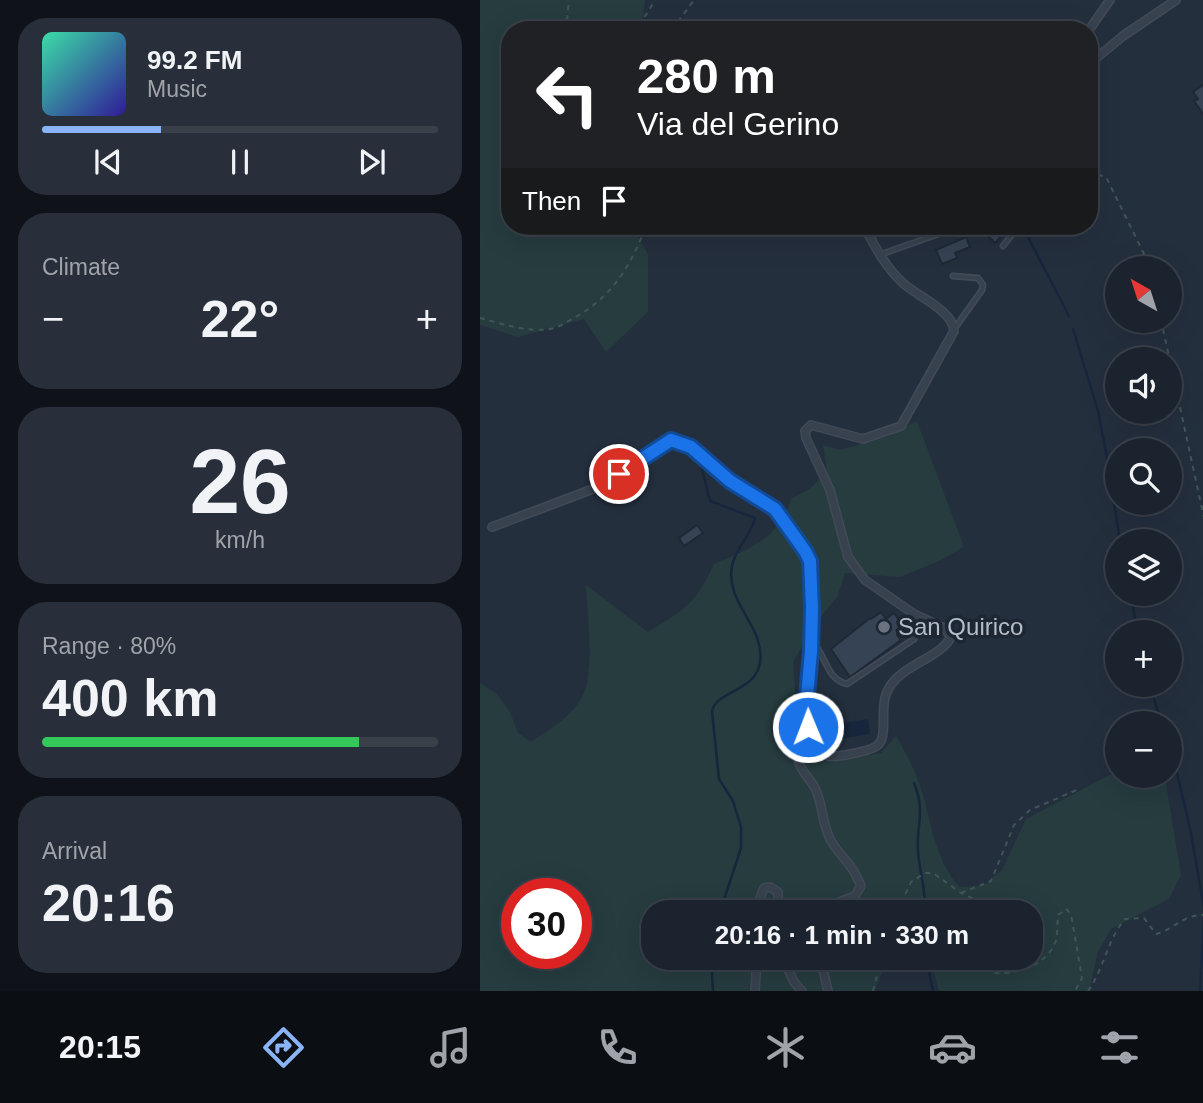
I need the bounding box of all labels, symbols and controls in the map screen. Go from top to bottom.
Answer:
text: 99.2 FM [147,45,242,75]
icon: left [522,49,613,140]
text: 280 m [637,49,776,103]
text: Music [147,76,207,102]
text: Via del Gerino [637,106,839,142]
icon: previous [89,143,127,181]
icon: pause [221,143,259,181]
icon: next [353,143,391,181]
icon: arrive [595,182,633,220]
text: Then [522,186,581,216]
text: Climate [42,254,120,280]
north arrow [1105,256,1182,332]
map controls [1105,256,1182,788]
text: 22° [201,290,279,348]
text: − [42,298,64,340]
text: + [416,298,438,340]
button: sound [1105,347,1182,424]
text: 26 [189,431,291,532]
button: search [1105,438,1182,515]
pin [589,444,649,504]
icon: arrive [600,455,638,493]
text: km/h [215,527,265,553]
button: layers [1105,529,1182,606]
place label: San Quirico [898,613,1023,640]
marker: San Quirico [876,619,892,635]
button: + [1105,620,1182,697]
text: Range · 80% [42,633,176,659]
text: 400 km [42,669,218,727]
position arrow [771,690,845,764]
button: − [1105,711,1182,788]
text: Arrival [42,838,107,864]
text: 20:16 [42,874,175,932]
speed limit sign: 30 [501,878,592,969]
text: 20:16 · 1 min · 330 m [715,920,969,950]
icon: directions [259,1023,308,1072]
icon: music [426,1023,475,1072]
icon: phone [593,1023,642,1072]
icon: climate [761,1023,810,1072]
icon: car [928,1023,977,1072]
icon: filters [1095,1023,1144,1072]
text: 20:15 [59,1029,141,1065]

